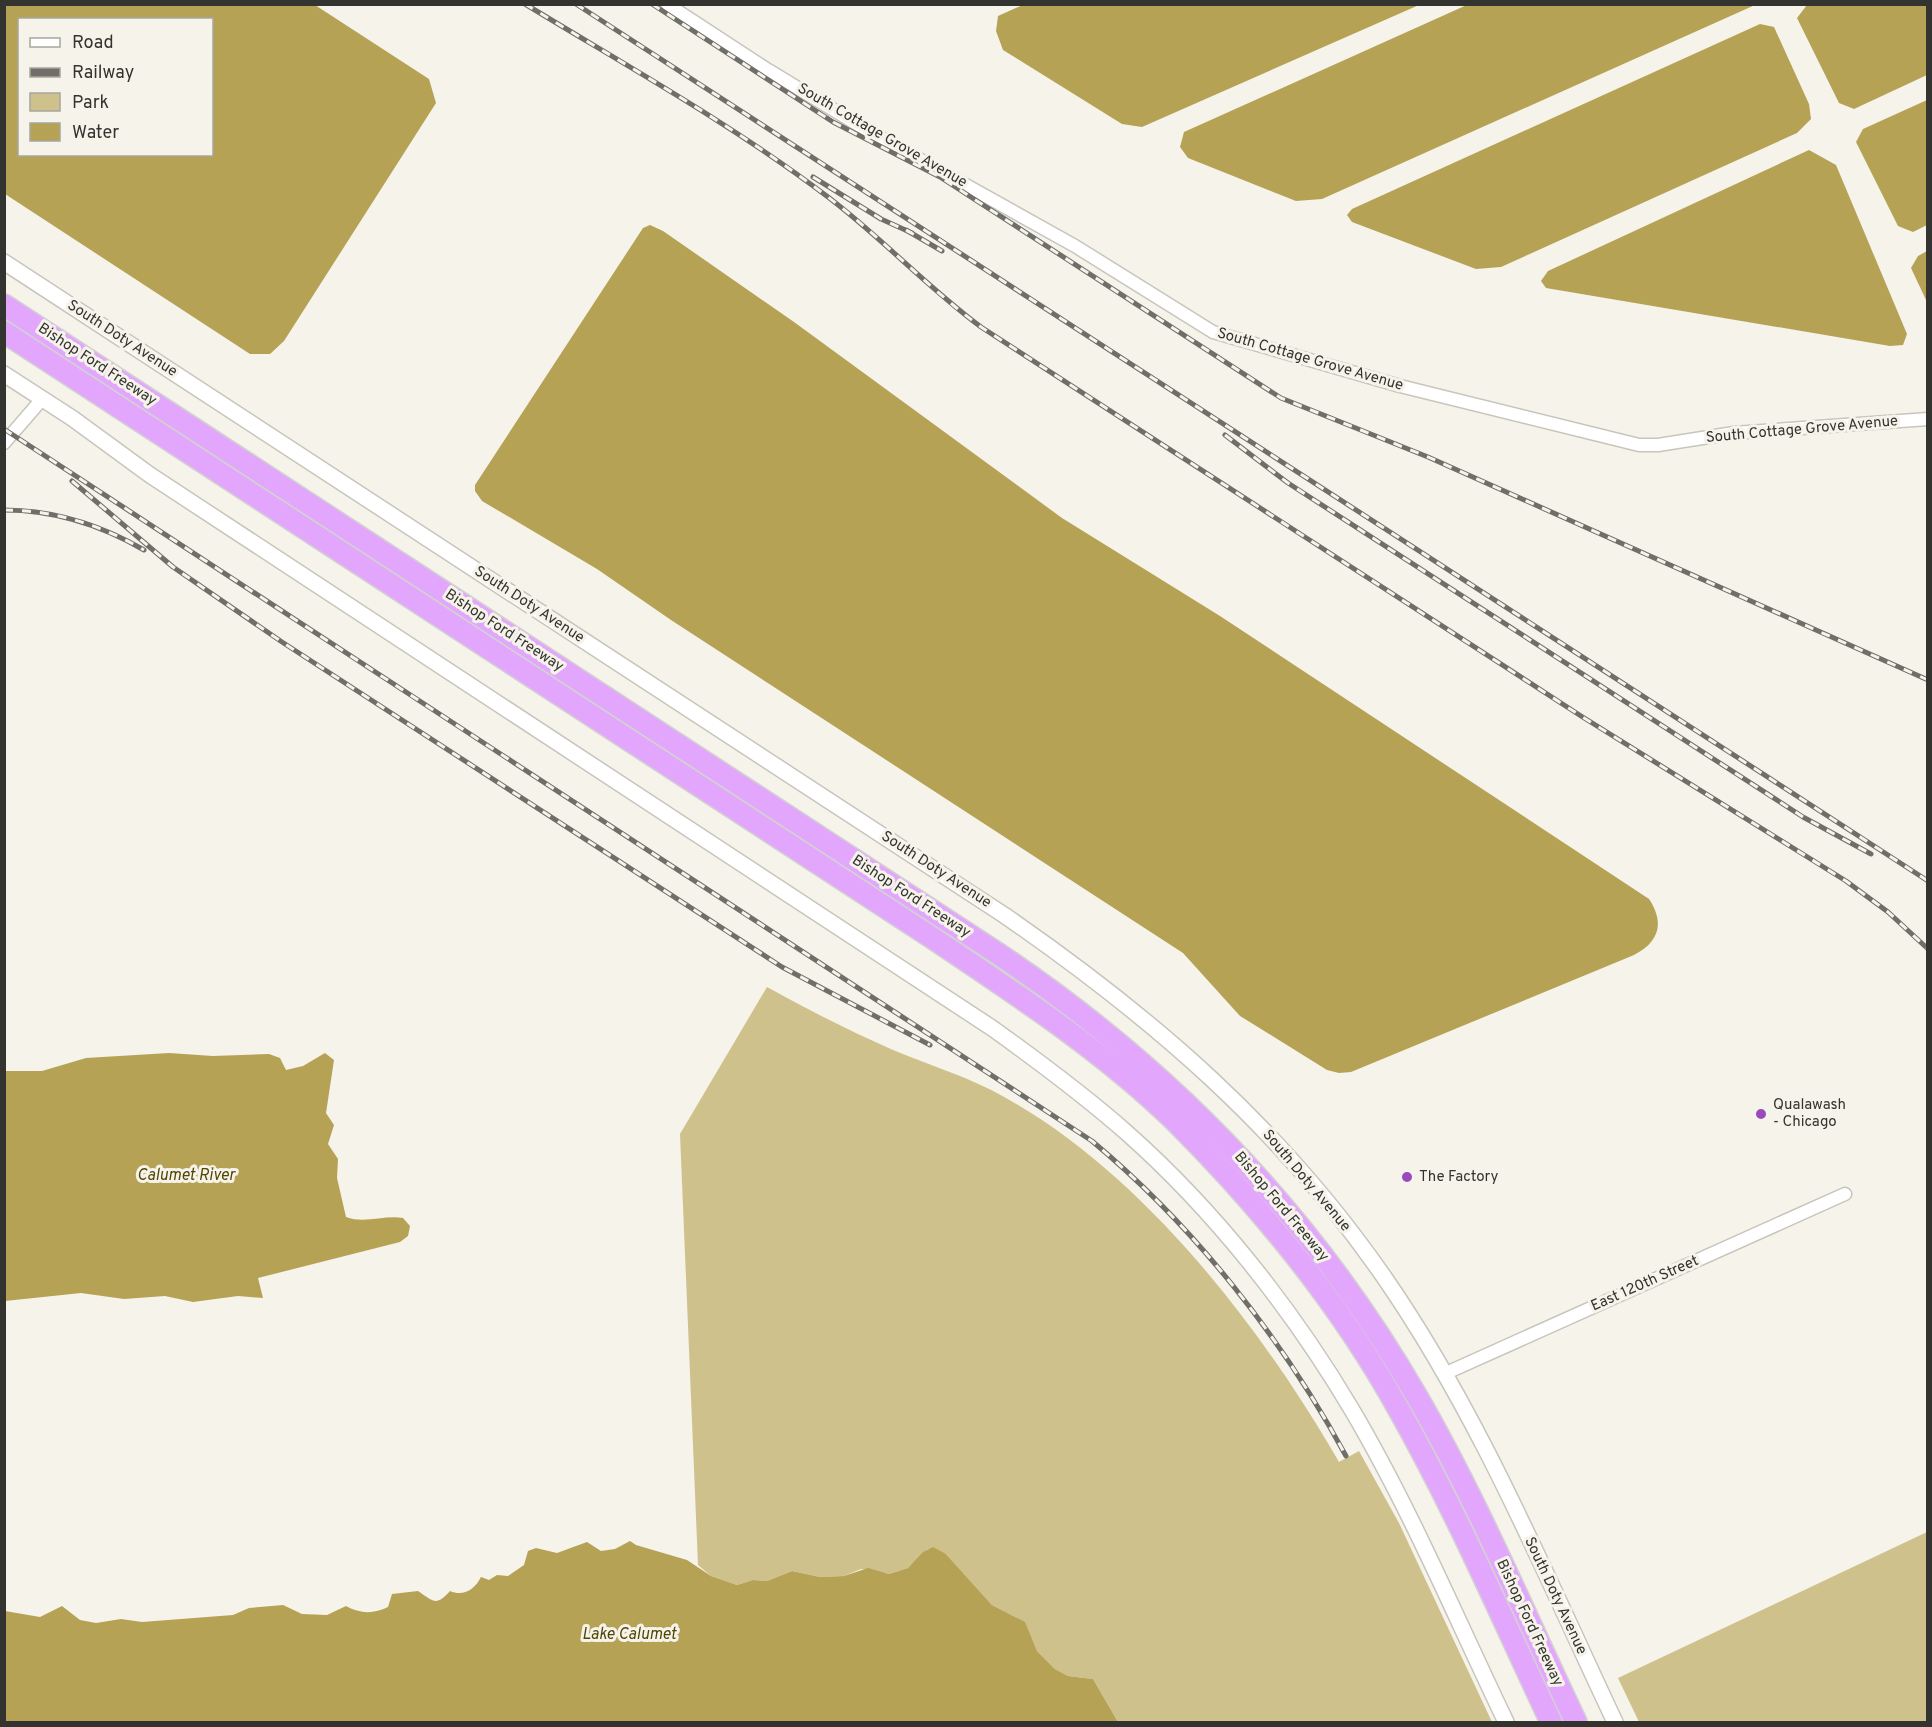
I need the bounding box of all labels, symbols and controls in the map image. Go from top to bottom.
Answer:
legend [18,18,213,156]
text: Road [72,32,114,55]
text: Railway [72,62,134,85]
street label: South Cottage Grove Avenue [794,80,970,192]
text: Park [72,92,109,115]
text: Water [72,122,119,145]
street label: South Doty Avenue [63,296,181,382]
street label: Bishop Ford Freeway [34,319,160,411]
street label: South Cottage Grove Avenue [1215,324,1405,396]
street label: South Cottage Grove Avenue [1705,412,1899,448]
street label: South Doty Avenue [470,562,588,648]
street label: Bishop Ford Freeway [441,585,567,677]
street label: South Doty Avenue [877,827,995,913]
street label: Bishop Ford Freeway [848,851,974,943]
place label: Qualawash - Chicago [1773,1096,1846,1132]
marker: Qualawash - Chicago [1754,1107,1768,1121]
street label: South Doty Avenue [1258,1126,1354,1236]
street label: Bishop Ford Freeway [1229,1148,1333,1266]
water label: Calumet River [137,1166,237,1186]
place label: The Factory [1419,1168,1498,1187]
marker: The Factory [1400,1170,1414,1184]
street label: East 120th Street [1588,1252,1702,1316]
street label: South Doty Avenue [1519,1534,1591,1658]
street label: Bishop Ford Freeway [1491,1556,1567,1690]
water label: Lake Calumet [582,1625,677,1645]

